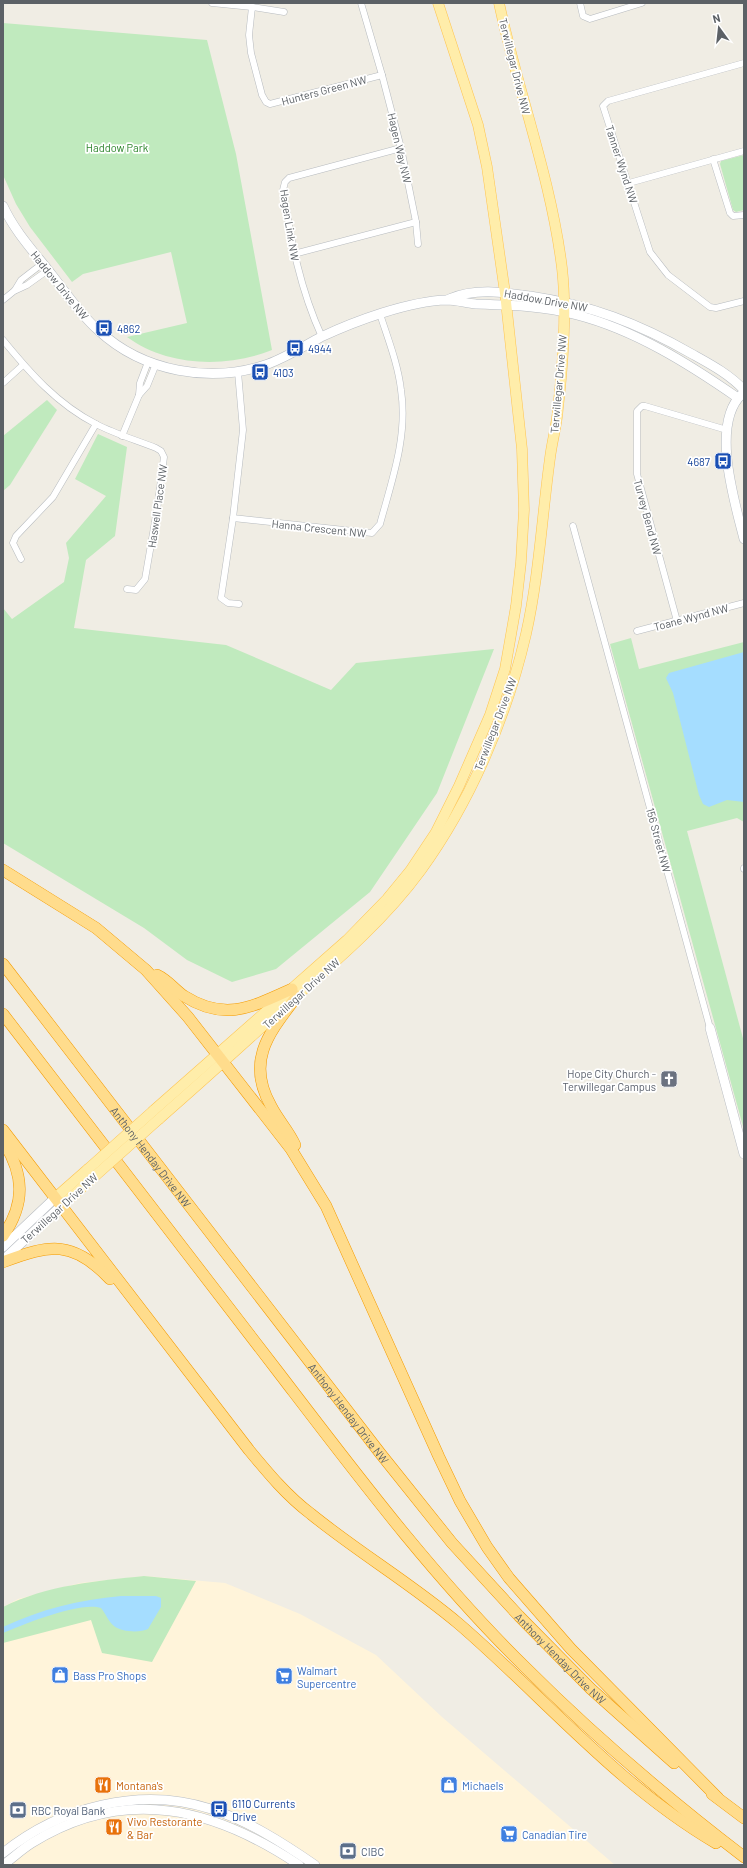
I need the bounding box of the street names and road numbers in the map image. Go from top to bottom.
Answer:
street label: Terwillegar Drive NW [497,16,533,116]
street label: Hunters Green NW [280,72,368,108]
street label: Hagen Way NW [386,112,414,185]
street label: Tanner Wynd NW [603,123,641,205]
street label: Hagen Link NW [278,188,302,262]
street label: Haddow Drive NW [28,248,92,322]
street label: Haddow Drive NW [503,286,589,314]
street label: Terwillegar Drive NW [547,334,569,434]
street label: Haswell Place NW [145,463,169,549]
street label: Turvey Bend NW [632,478,664,557]
street label: Hanna Crescent NW [271,517,367,539]
street label: Toane Wynd NW [652,601,730,633]
street label: Terwillegar Drive NW [471,675,519,772]
street label: 156 Street NW [644,806,674,874]
street label: Terwillegar Drive NW [260,955,342,1031]
street label: Anthony Henday Drive NW [109,1104,194,1209]
street label: Terwillegar Drive NW [18,1170,100,1246]
street label: Anthony Henday Drive NW [306,1360,392,1466]
street label: Anthony Henday Drive NW [513,1610,609,1706]

